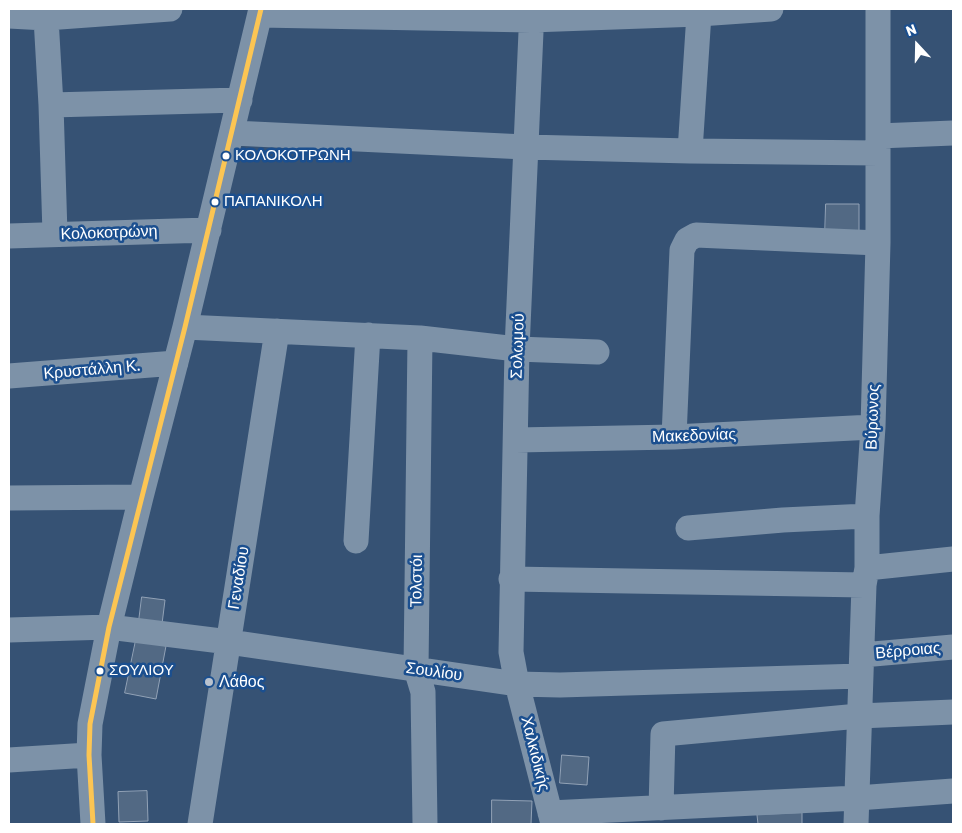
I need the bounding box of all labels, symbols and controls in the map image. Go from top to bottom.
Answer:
north arrow [892,20,942,70]
text: N [904,21,919,40]
place label: ΚΟΛΟΚΟΤΡΩΝΗ [235,147,351,165]
marker: ΚΟΛΟΚΟΤΡΩΝΗ [221,151,231,161]
place label: ΠΑΠΑΝΙΚΟΛΗ [224,193,322,211]
marker: ΠΑΠΑΝΙΚΟΛΗ [210,197,220,207]
street label: Κολοκοτρώνη [60,222,158,244]
street label: Σολωμού [507,313,529,379]
street label: Κρυστάλλη Κ. [43,356,141,384]
street label: Βύρωνος [862,384,884,450]
street label: Μακεδονίας [652,425,736,447]
street label: Γεναδίου [225,545,253,611]
street label: Τολστόι [407,554,427,608]
street label: Βέρροιας [875,639,941,663]
street label: Σουλίου [405,659,463,685]
place label: ΣΟΥΛΙΟΥ [109,662,174,680]
marker: ΣΟΥΛΙΟΥ [95,666,105,676]
place label: Λάθος [219,672,264,692]
marker: Λάθος [203,676,215,688]
street label: Χαλκιδικής [516,715,554,793]

